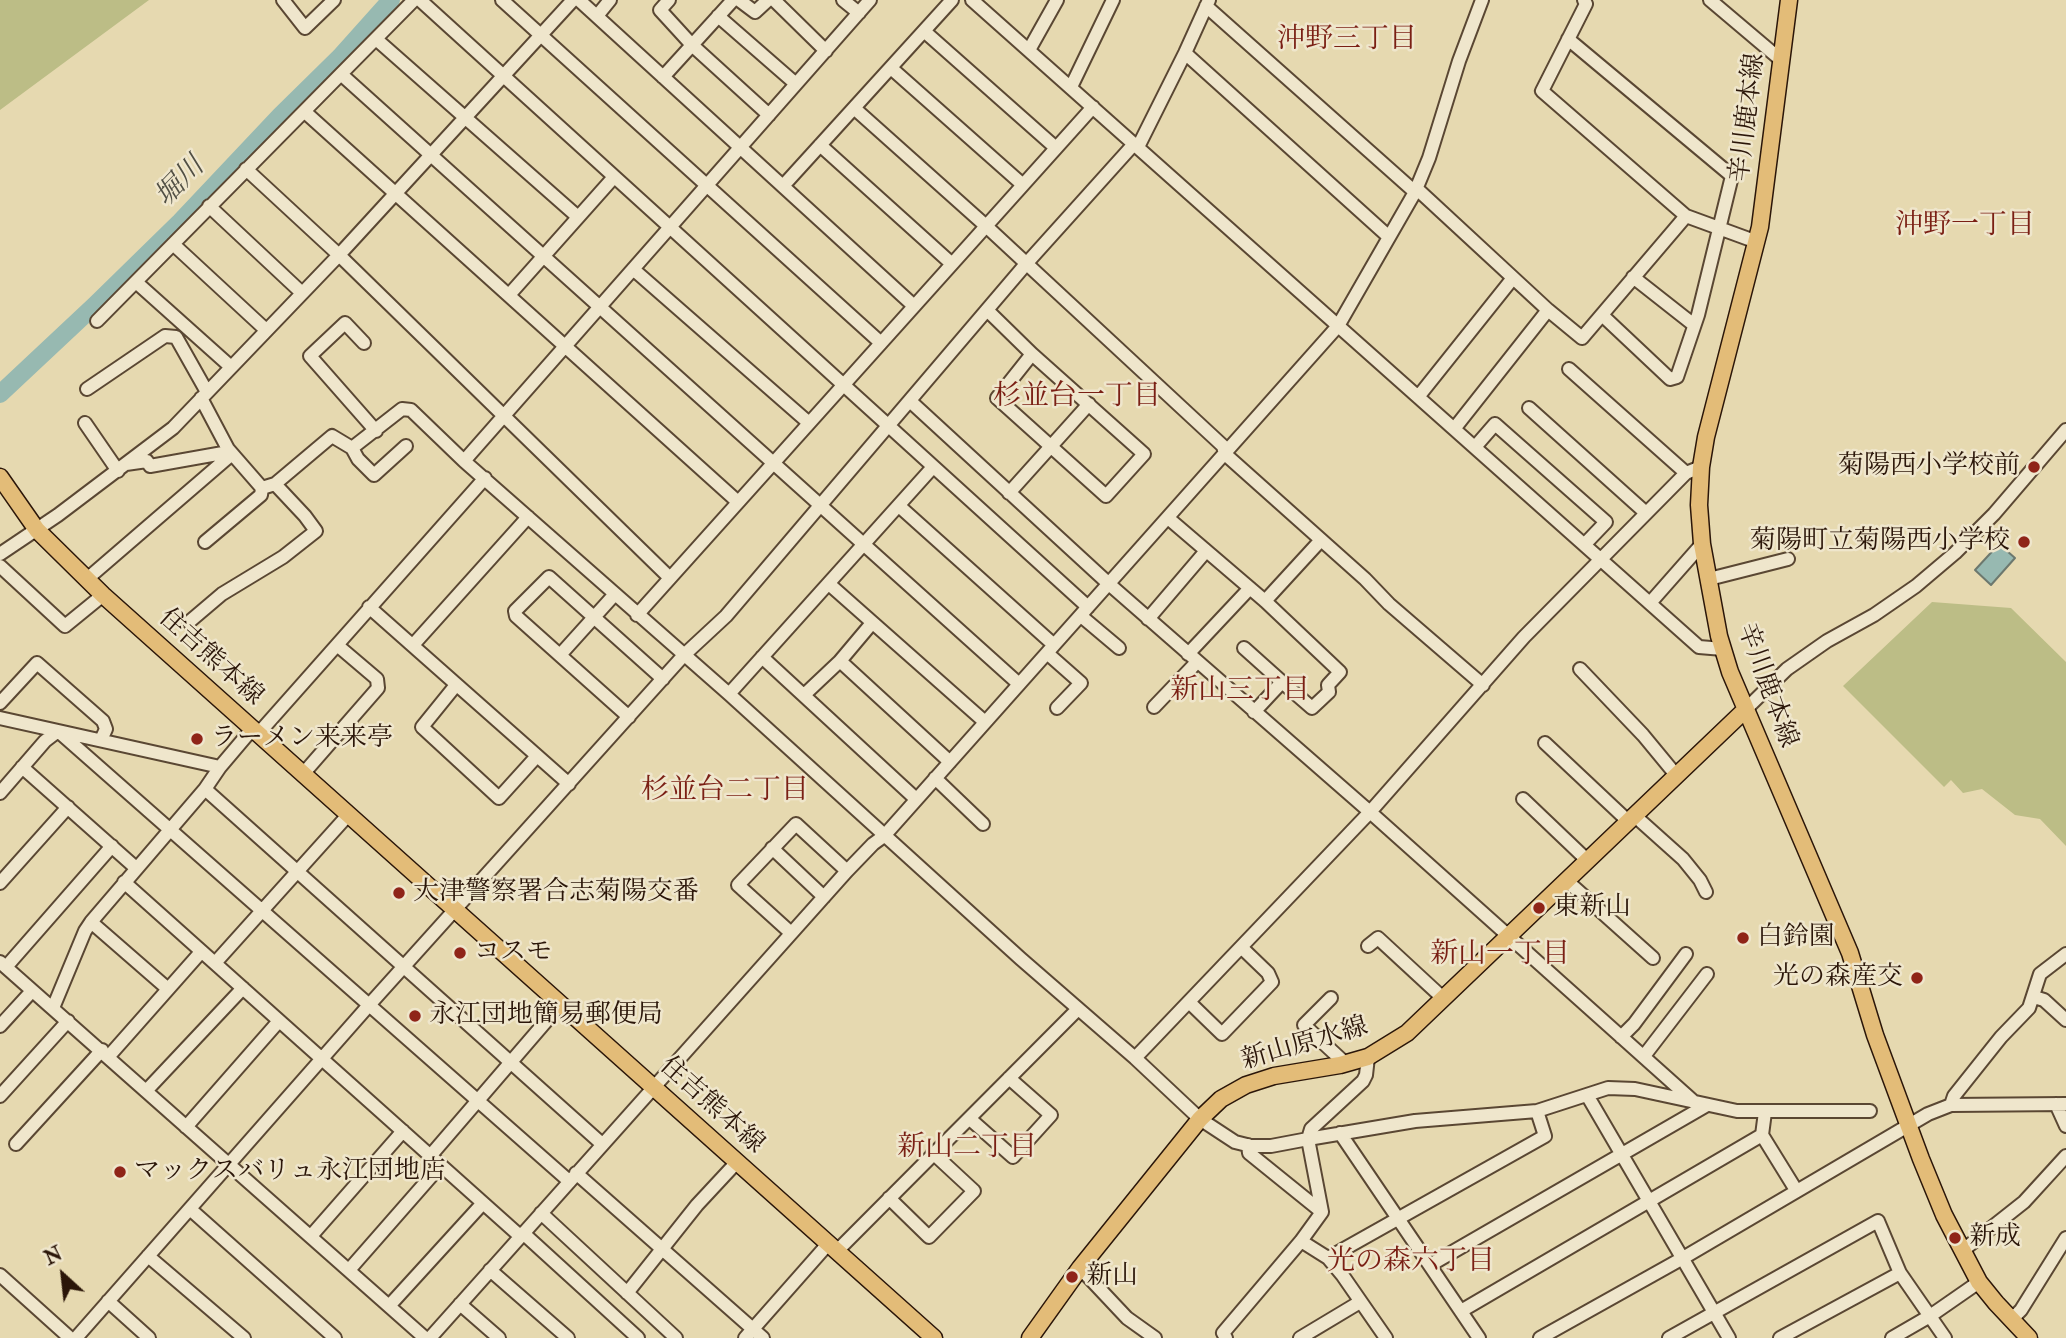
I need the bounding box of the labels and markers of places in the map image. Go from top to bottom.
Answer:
place label: 菊陽西小学校前 [1838,451,2020,483]
marker: 菊陽西小学校前 [2026,459,2042,475]
place label: 菊陽町立菊陽西小学校 [1750,526,2010,558]
marker: 菊陽町立菊陽西小学校 [2016,534,2032,550]
place label: ラーメン来来亭 [211,723,393,755]
marker: ラーメン来来亭 [189,731,205,747]
place label: 大津警察署合志菊陽交番 [413,877,699,909]
marker: 大津警察署合志菊陽交番 [391,885,407,901]
place label: 東新山 [1553,892,1631,924]
marker: 東新山 [1531,900,1547,916]
place label: 白鈴園 [1757,922,1835,954]
marker: 白鈴園 [1735,930,1751,946]
place label: コスモ [474,937,552,969]
marker: コスモ [452,945,468,961]
place label: 光の森産交 [1773,962,1903,994]
marker: 光の森産交 [1909,970,1925,986]
place label: 永江団地簡易郵便局 [429,1000,663,1032]
marker: 永江団地簡易郵便局 [407,1008,423,1024]
place label: マックスバリュ永江団地店 [134,1156,446,1188]
marker: マックスバリュ永江団地店 [112,1164,128,1180]
place label: 新成 [1969,1222,2021,1254]
marker: 新成 [1947,1230,1963,1246]
place label: 新山 [1086,1261,1138,1293]
marker: 新山 [1064,1269,1080,1285]

